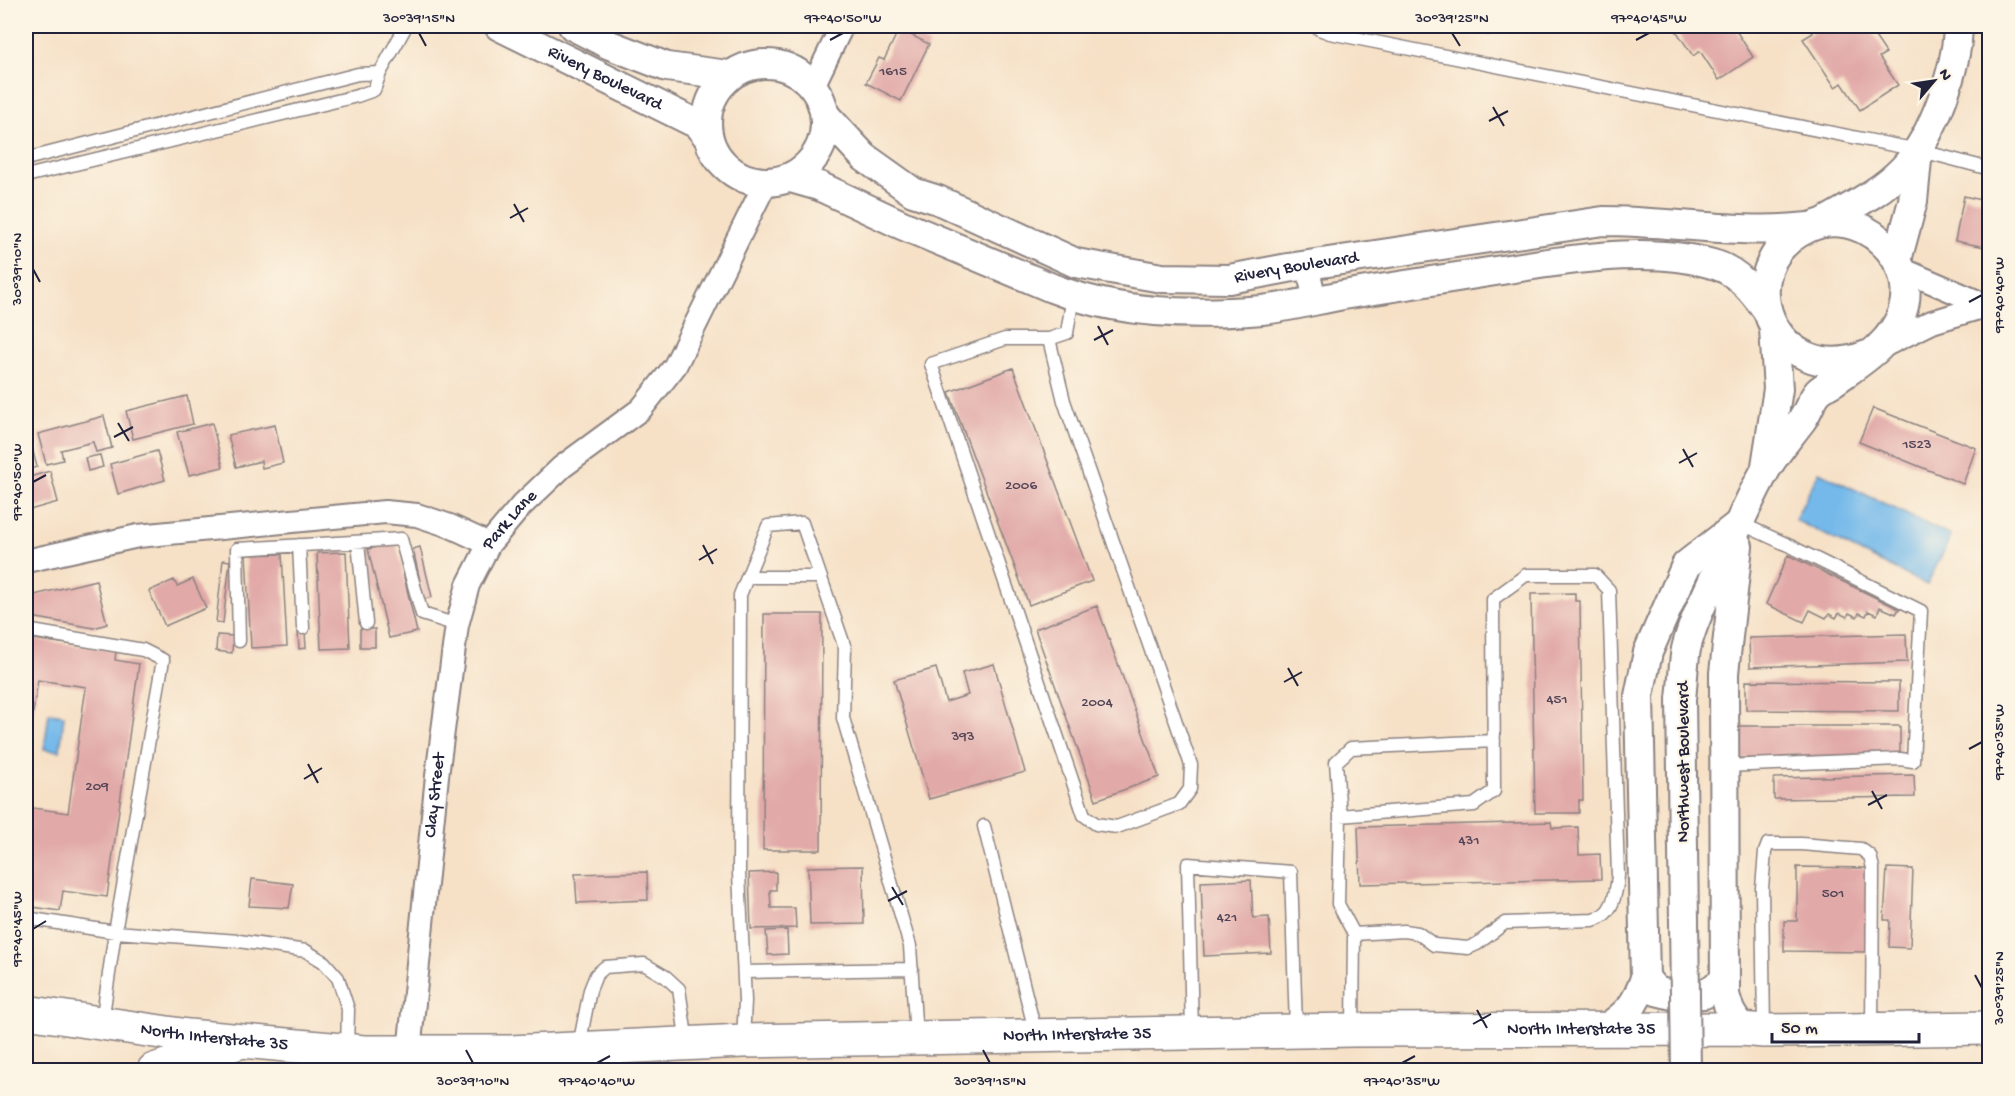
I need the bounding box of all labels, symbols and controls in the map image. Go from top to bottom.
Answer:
text: 30°39'15"N [382,10,455,28]
text: 97°40'50"W [804,10,882,28]
text: 30°39'25"N [1414,10,1489,28]
text: 97°40'45"W [1610,10,1687,28]
street label: Rivery Boulevard [544,41,667,116]
north arrow [1904,51,1964,111]
house number: 1615 [878,63,907,81]
text: N [1933,66,1955,85]
text: 30°39'10"N [9,232,27,306]
street label: Rivery Boulevard [1233,247,1361,288]
text: 97°40'40"W [1991,257,2009,334]
house number: 1523 [1901,436,1932,454]
text: 97°40'50"W [9,443,27,521]
house number: 2006 [1005,477,1037,495]
street label: Park Lane [477,485,542,555]
street label: Northwest Boulevard [1674,680,1695,843]
house number: 451 [1546,691,1568,709]
house number: 2004 [1081,694,1113,712]
text: 97°40'35"W [1991,704,2009,781]
house number: 393 [950,728,975,746]
street label: Clay Street [420,750,451,839]
house number: 209 [85,778,109,796]
house number: 431 [1459,832,1479,850]
house number: 501 [1822,885,1844,903]
text: 97°40'45"W [9,891,27,968]
house number: 421 [1217,909,1237,927]
text: 30°39'25"N [1991,951,2009,1026]
scale bar [1772,1006,1919,1044]
street label: North Interstate 35 [139,1019,289,1056]
street label: North Interstate 35 [1507,1019,1655,1040]
text: 50 m [1781,1019,1818,1040]
street label: North Interstate 35 [1003,1023,1152,1047]
text: 30°39'10"N [436,1073,510,1091]
text: 97°40'40"W [558,1073,635,1091]
text: 30°39'15"N [953,1073,1026,1091]
text: 97°40'35"W [1363,1073,1440,1091]

